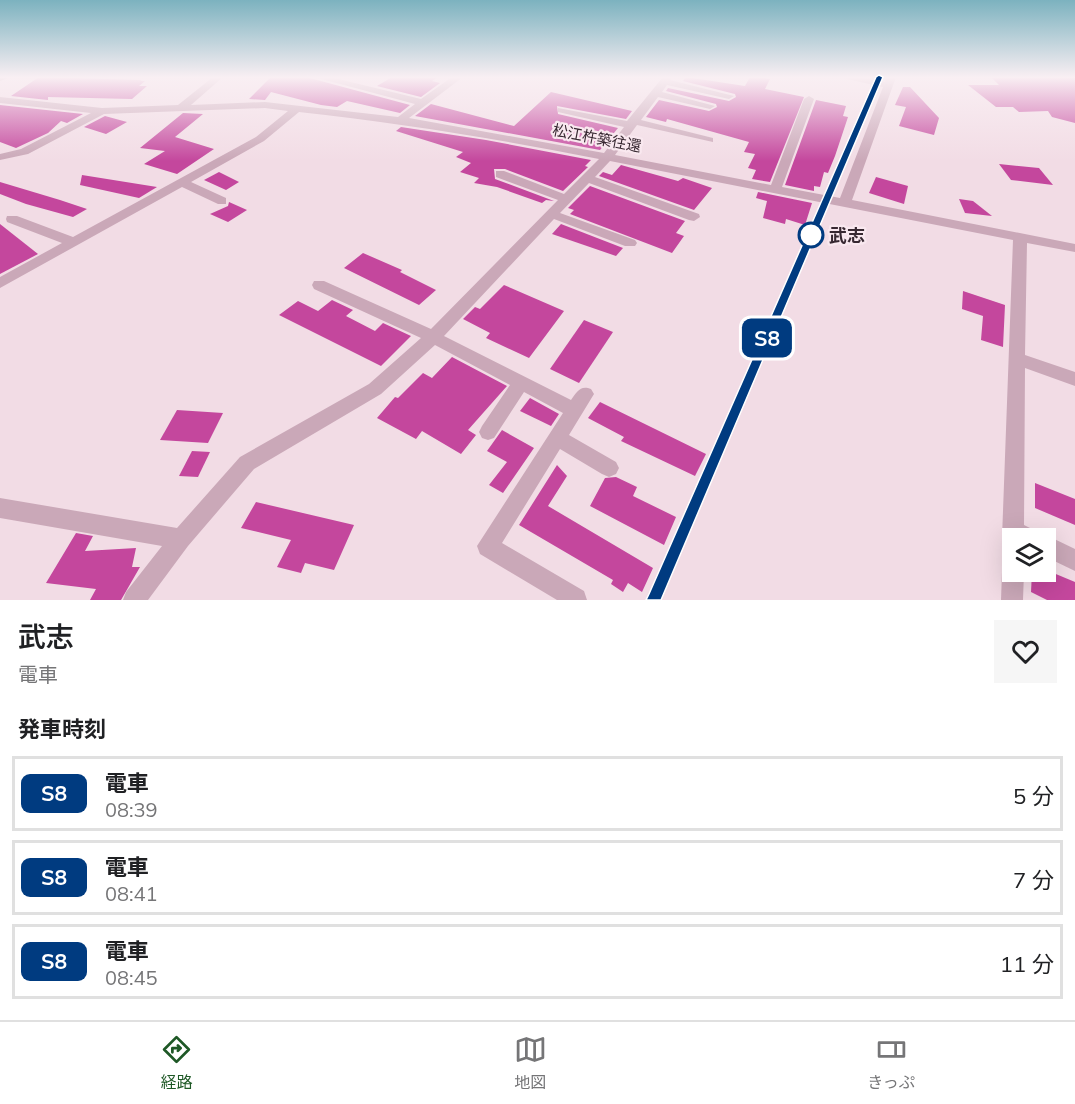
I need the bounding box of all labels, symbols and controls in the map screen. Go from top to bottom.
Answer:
street label: 松江杵築往還 [551,120,643,156]
marker: 武志 [798,222,824,248]
place label: 武志 [829,224,865,247]
line badge: S8 [740,318,794,358]
text: S8 [754,325,780,351]
map controls [1002,528,1056,582]
button: layers [1002,528,1056,582]
text: 武志 [18,619,74,654]
button: heart [994,620,1057,683]
text: 電車 [18,662,58,687]
text: 発車時刻 [18,715,106,743]
text: 電車 [105,769,149,797]
text: S8 [41,780,67,806]
text: 5 分 [1013,782,1054,810]
text: 08:39 [105,797,158,822]
text: 電車 [105,853,149,881]
text: S8 [41,864,67,890]
text: 7 分 [1013,866,1054,894]
text: 08:41 [105,881,158,906]
text: 電車 [105,937,149,965]
text: S8 [41,948,67,974]
text: 11 分 [1000,950,1054,978]
text: 08:45 [105,965,158,990]
tab: 経路 [160,1033,193,1093]
tab: 地図 [514,1033,547,1093]
tab: きっぷ [867,1033,915,1093]

